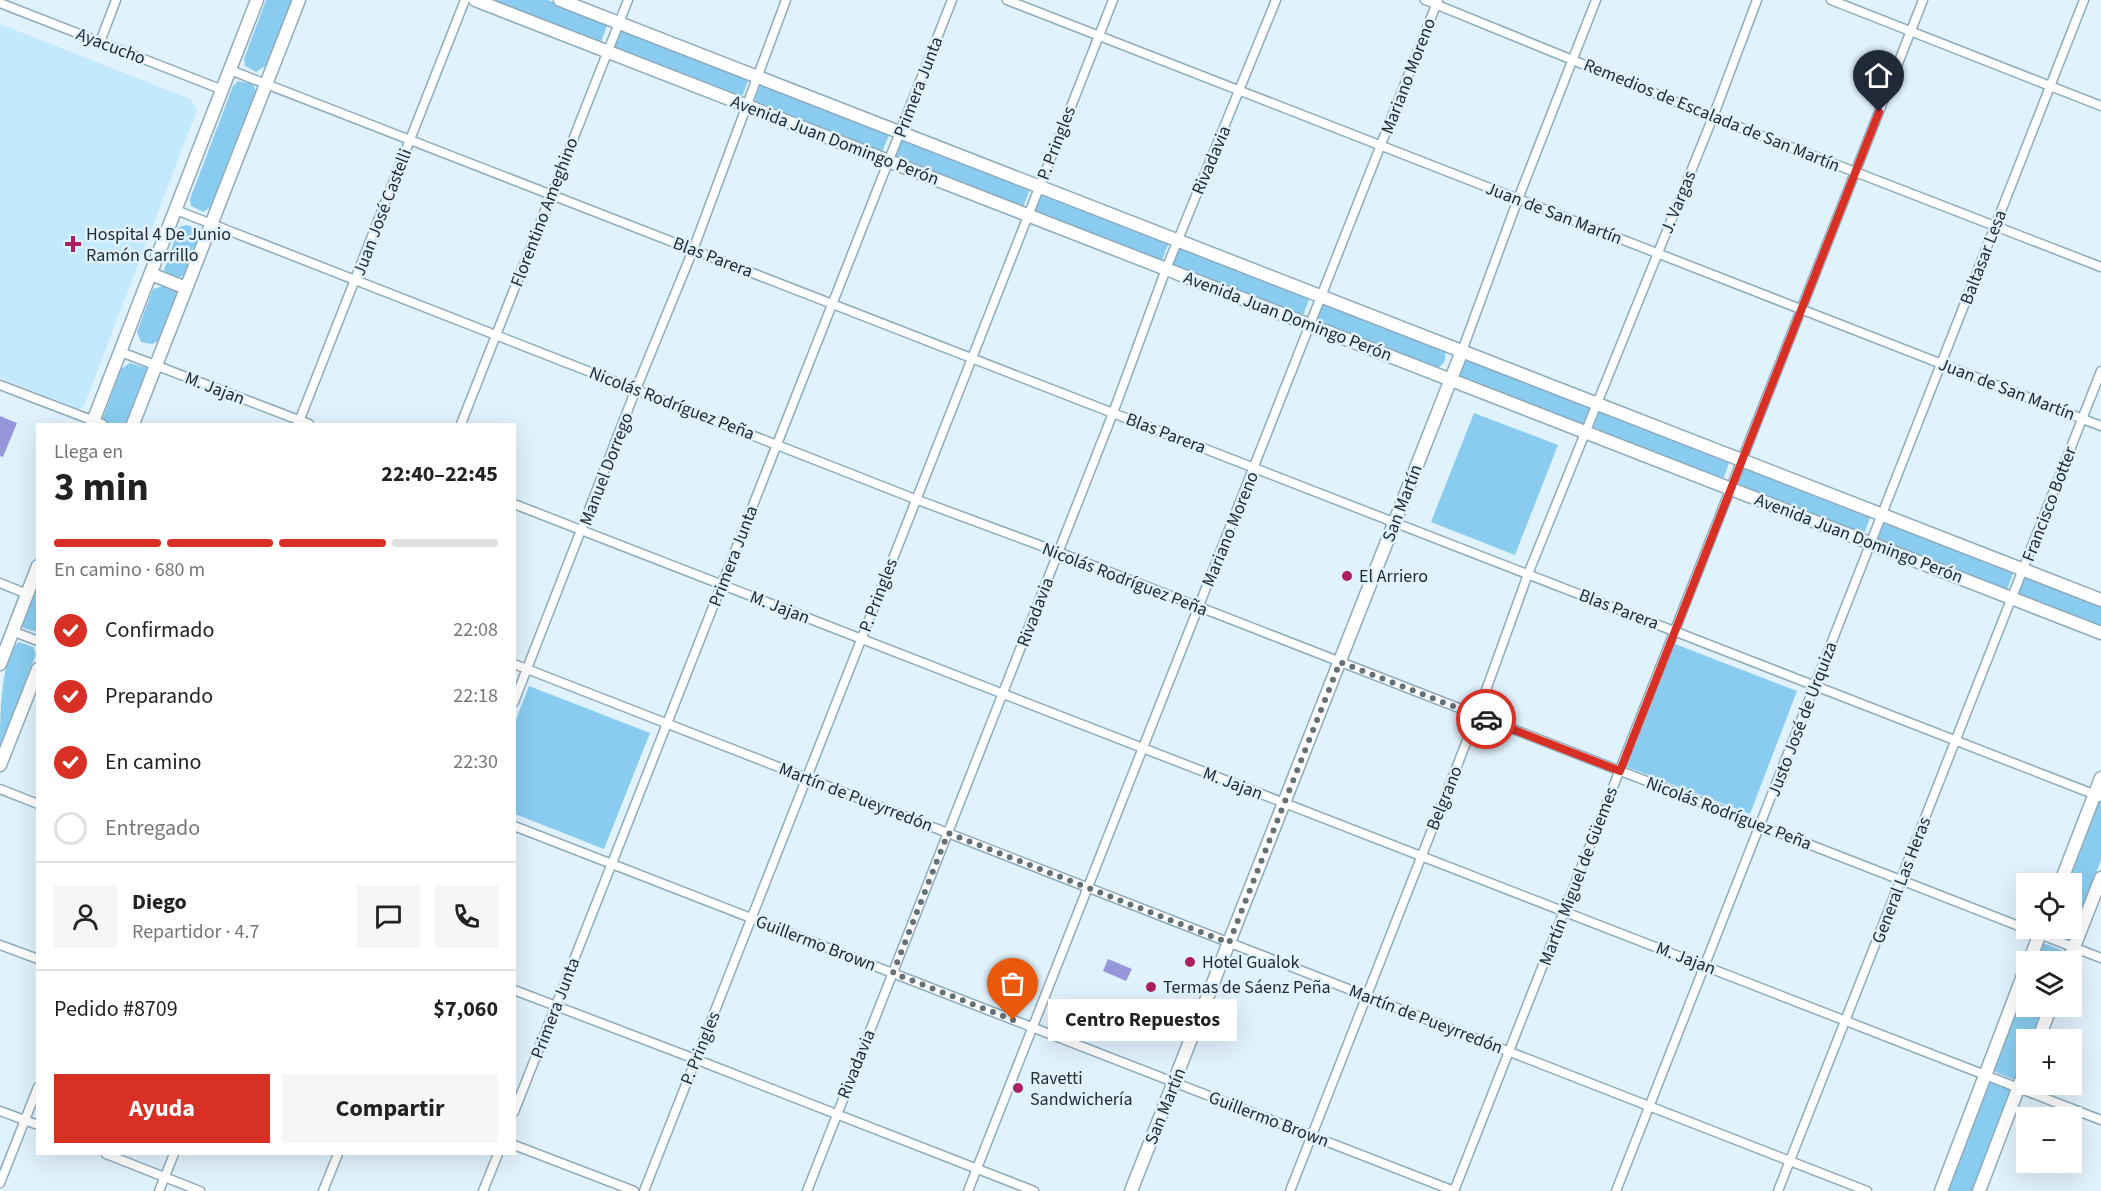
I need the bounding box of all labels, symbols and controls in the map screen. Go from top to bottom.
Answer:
street label: Mariano Moreno [1375,14,1442,138]
street label: Ayacucho [72,22,149,71]
street label: Primera Junta [888,33,949,141]
pin [1853,50,1904,112]
street label: Remedios de Escalada de San Martín [1580,52,1844,178]
icon: home [1862,59,1895,92]
street label: Avenida Juan Domingo Perón [727,89,943,192]
street label: P. Pringles [1031,103,1082,184]
street label: Rivadavia [1186,122,1237,199]
street label: Florentino Ameghino [504,134,584,290]
street label: Juan José Castelli [347,145,418,279]
street label: J. Vargas [1655,167,1702,237]
street label: Juan de San Martín [1482,176,1626,251]
street label: Baltasar Lesa [1954,206,2013,308]
place label: Hospital 4 De Junio Ramón Carrillo [86,222,231,268]
street label: Blas Parera [669,231,756,284]
marker: Hospital 4 De Junio Ramón Carrillo [64,235,82,253]
street label: Avenida Juan Domingo Perón [1180,265,1396,368]
street label: Juan de San Martín [1935,352,2079,427]
street label: Nicolás Rodríguez Peña [585,360,758,447]
street label: M. Jajan [181,366,248,411]
street label: Blas Parera [1122,407,1209,460]
street label: Manuel Dorrego [573,409,640,529]
text: Llega en [54,438,123,466]
street label: Francisco Botter [2016,442,2083,565]
text: 22:40–22:45 [381,458,498,490]
text: 3 min [54,460,149,516]
street label: San Martín [1376,461,1429,545]
street label: Mariano Moreno [1196,468,1265,591]
street label: Avenida Juan Domingo Perón [1751,487,1967,590]
street label: Primera Junta [703,502,764,610]
street label: Nicolás Rodríguez Peña [1038,536,1211,623]
street label: P. Pringles [853,555,904,636]
text: En camino · 680 m [54,556,205,584]
place label: El Arriero [1359,564,1428,589]
marker: El Arriero [1340,569,1354,583]
street label: Rivadavia [1011,574,1060,651]
street label: Blas Parera [1575,583,1662,636]
street label: M. Jajan [746,585,813,630]
icon: check [54,614,87,647]
text: Confirmado [105,614,214,646]
text: 22:08 [453,616,498,644]
street label: Justo José de Urquiza [1761,638,1844,800]
icon: check [54,680,87,713]
text: Preparando [105,680,213,712]
text: 22:18 [453,682,498,710]
courier [1456,689,1516,749]
icon: car [1470,703,1503,736]
icon: check [54,746,87,779]
text: En camino [105,746,202,778]
text: 22:30 [453,748,498,776]
street label: Martín de Pueyrredón [775,757,936,838]
street label: M. Jajan [1199,761,1266,806]
street label: Belgrano [1420,762,1469,834]
street label: Nicolás Rodríguez Peña [1642,770,1815,857]
street label: Martín Miguel de Güemes [1533,783,1624,969]
text: Entregado [105,812,200,844]
street label: General Las Heras [1866,813,1937,947]
map controls [2016,873,2082,1173]
button: locate [2016,873,2082,939]
button: person [54,885,117,948]
button: chat [357,885,420,948]
button: phone [435,885,498,948]
text: Diego [132,886,187,918]
street label: Guillermo Brown [752,909,880,978]
text: Repartidor · 4.7 [132,918,259,946]
street label: M. Jajan [1652,936,1719,981]
place label: Hotel Gualok [1202,950,1299,975]
button: layers [2016,951,2082,1017]
street label: Primera Junta [525,954,586,1062]
marker: Hotel Gualok [1183,955,1197,969]
pin [987,958,1038,1020]
icon: bag [996,967,1029,1000]
place label: Termas de Sáenz Peña [1163,975,1331,1000]
street label: Martín de Pueyrredón [1345,979,1506,1060]
marker: Termas de Sáenz Peña [1144,980,1158,994]
text: Pedido #8709 [54,993,178,1025]
text: $7,060 [433,993,498,1025]
callout: Centro Repuestos [1049,999,1238,1041]
text: Centro Repuestos [1065,1006,1220,1034]
street label: P. Pringles [674,1008,726,1089]
street label: Rivadavia [831,1026,882,1103]
button: + [2016,1029,2082,1095]
street label: San Martín [1139,1064,1192,1148]
place label: Ravetti Sandwichería [1030,1066,1133,1112]
button: Ayuda [54,1074,270,1143]
button: Compartir [282,1074,498,1143]
marker: Ravetti Sandwichería [1011,1081,1025,1095]
street label: Guillermo Brown [1205,1085,1333,1154]
button: − [2016,1107,2082,1173]

